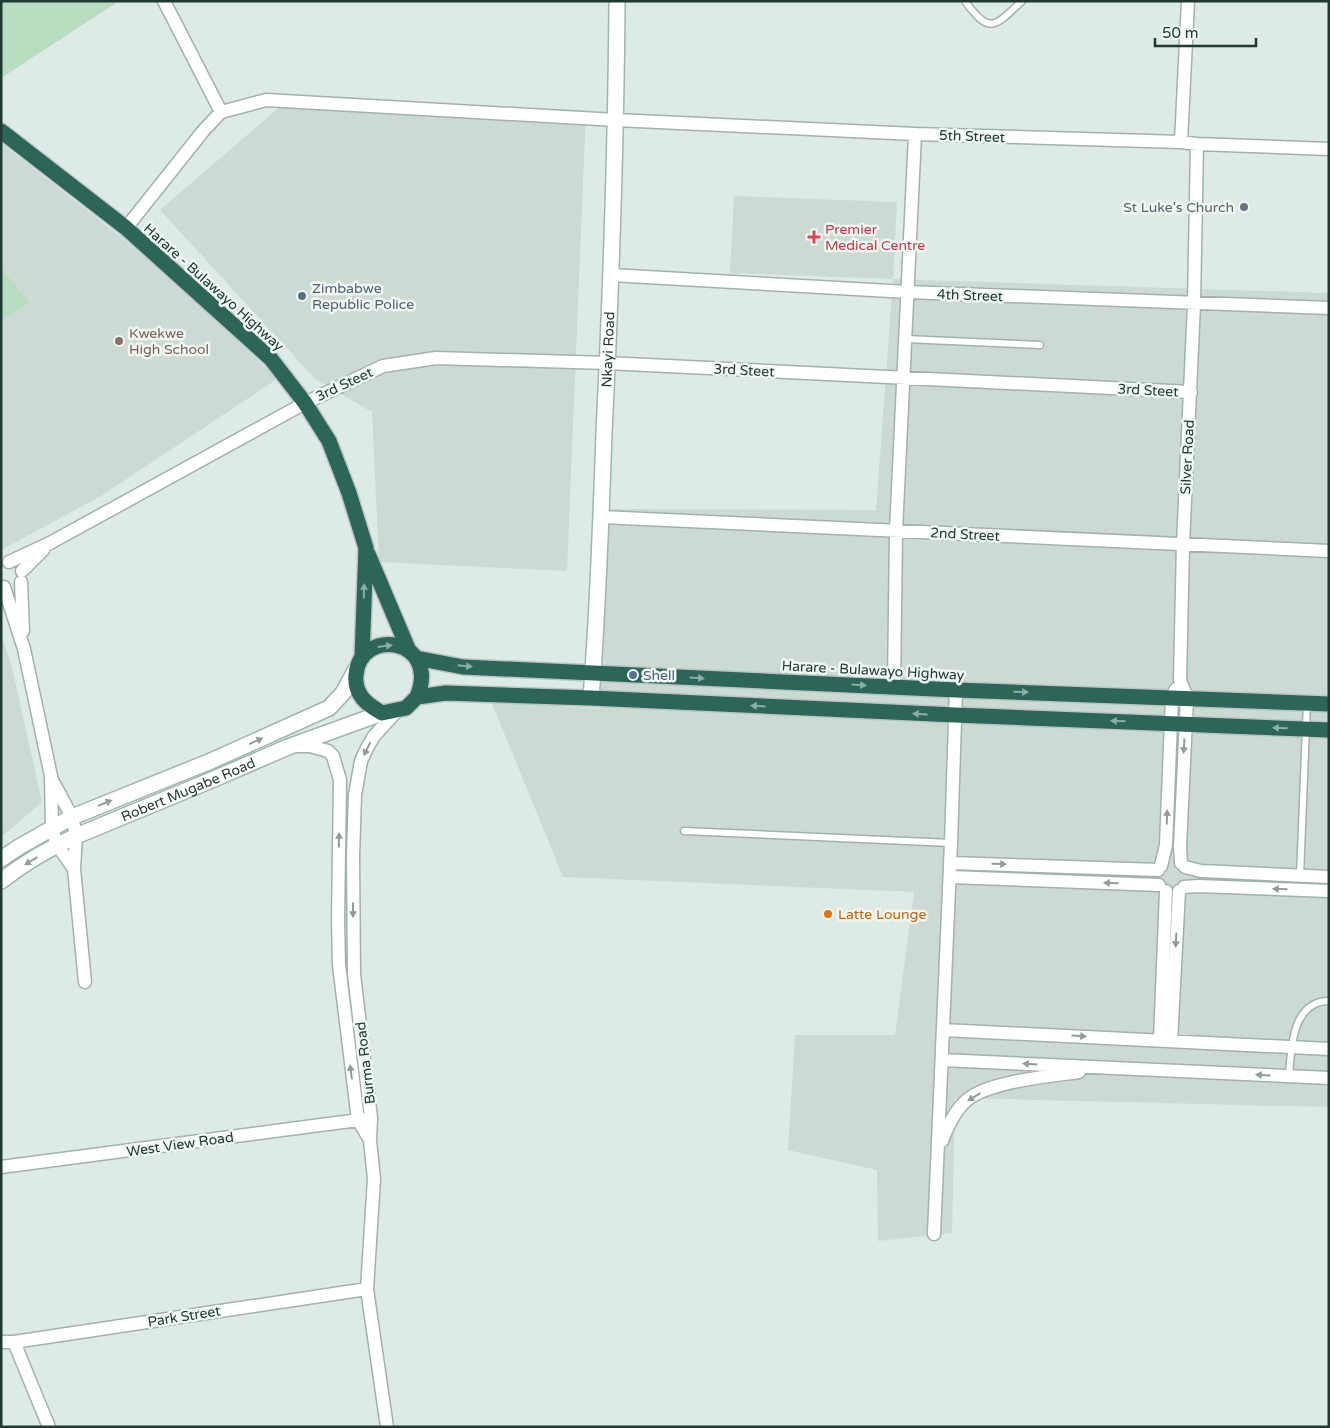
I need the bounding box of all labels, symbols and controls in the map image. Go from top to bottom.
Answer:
scale bar [1155,15,1256,47]
text: 50 m [1162,24,1199,42]
street label: 5th Street [939,127,1006,146]
place label: St Luke's Church [1123,199,1234,216]
marker: St Luke's Church [1238,201,1250,213]
street label: Harare - Bulawayo Highway [140,220,288,355]
place label: Premier Medical Centre [825,221,925,254]
marker: Premier Medical Centre [807,230,821,244]
place label: Zimbabwe Republic Police [312,280,414,313]
street label: 4th Street [937,286,1004,305]
marker: Zimbabwe Republic Police [296,290,308,302]
street label: Nkayi Road [598,311,618,388]
place label: Kwekwe High School [129,325,209,358]
marker: Kwekwe High School [113,335,125,347]
street label: 3rd Steet [713,360,776,381]
street label: 3rd Steet [313,364,376,405]
street label: 3rd Steet [1117,380,1180,401]
street label: Silver Road [1177,419,1198,495]
street label: 2nd Street [930,524,1001,545]
one-way arrow [361,582,369,598]
one-way arrow [377,642,393,650]
street label: Harare - Bulawayo Highway [781,657,965,684]
one-way arrow [457,662,473,670]
place label: Shell [643,667,675,684]
marker: Shell [627,669,639,681]
one-way arrow [689,674,705,682]
one-way arrow [851,681,867,689]
one-way arrow [1014,689,1030,697]
one-way arrow [750,701,766,709]
one-way arrow [912,709,928,717]
one-way arrow [1109,717,1125,725]
one-way arrow [1272,723,1288,731]
one-way arrow [249,737,263,745]
one-way arrow [1180,739,1188,755]
one-way arrow [363,742,371,756]
street label: Robert Mugabe Road [119,754,258,825]
one-way arrow [98,799,113,807]
one-way arrow [1163,809,1171,825]
one-way arrow [336,832,344,848]
one-way arrow [24,856,37,865]
one-way arrow [992,861,1008,869]
one-way arrow [1102,879,1118,887]
one-way arrow [1272,885,1288,893]
one-way arrow [349,902,357,918]
place label: Latte Lounge [838,906,926,923]
marker: Latte Lounge [822,908,834,920]
one-way arrow [1172,932,1180,948]
street label: Burma Road [352,1021,379,1105]
one-way arrow [1072,1033,1088,1041]
one-way arrow [1022,1059,1038,1067]
one-way arrow [347,1063,355,1079]
one-way arrow [1254,1070,1270,1078]
one-way arrow [968,1092,981,1101]
street label: West View Road [125,1129,235,1160]
street label: Park Street [146,1302,222,1331]

